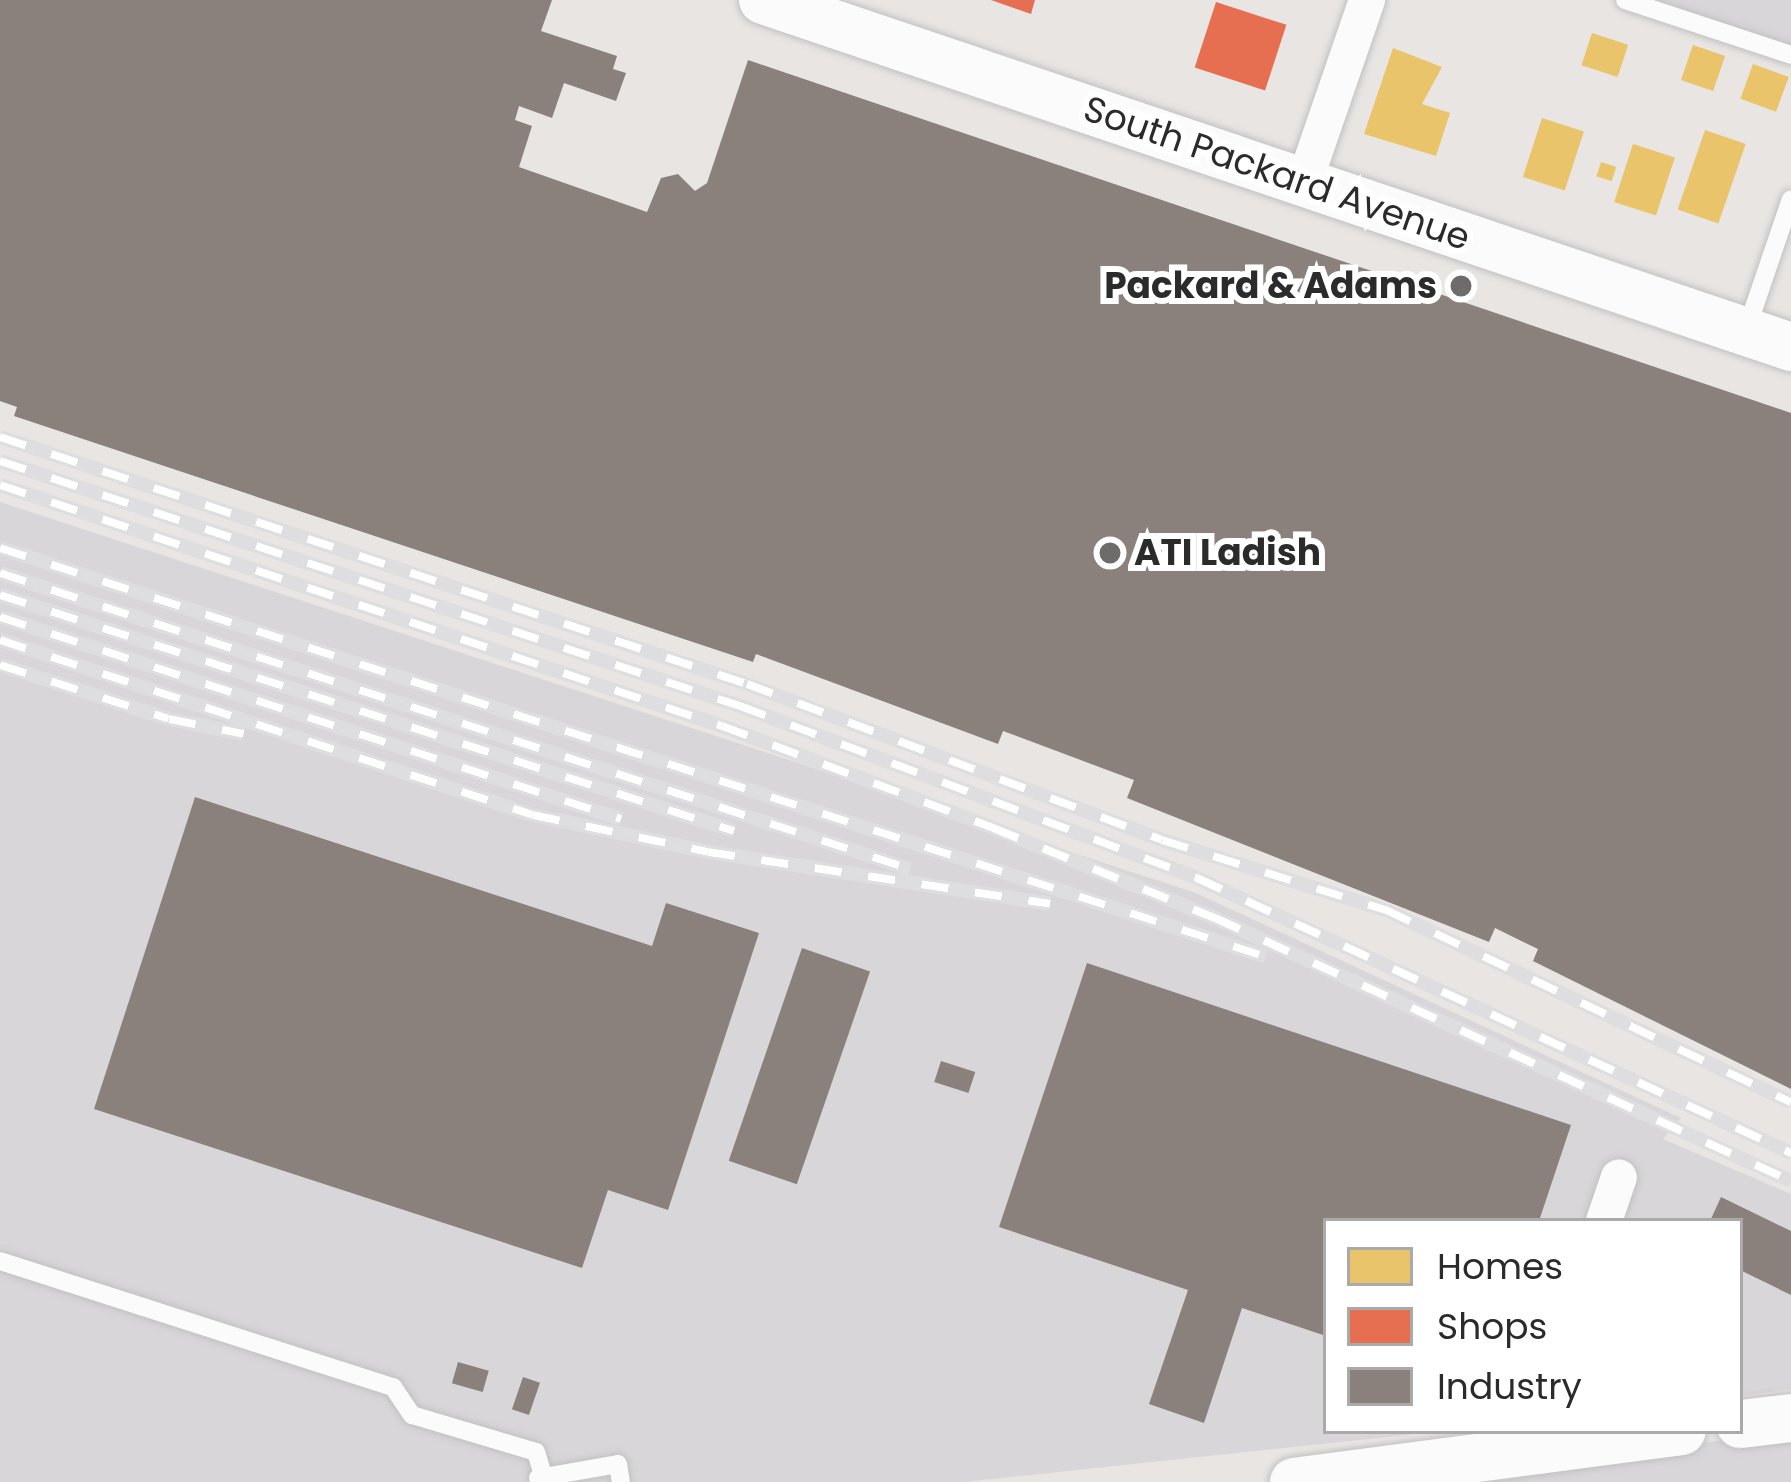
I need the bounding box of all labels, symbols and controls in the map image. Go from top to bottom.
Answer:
street label: South Packard Avenue [1078,87,1476,259]
place label: Packard & Adams [1104,264,1437,308]
marker: Packard & Adams [1448,273,1474,299]
place label: ATI Ladish [1134,531,1321,575]
marker: ATI Ladish [1097,540,1123,566]
legend [1323,1218,1743,1434]
text: Homes [1437,1241,1563,1292]
text: Shops [1437,1301,1547,1352]
text: Industry [1437,1361,1582,1412]

